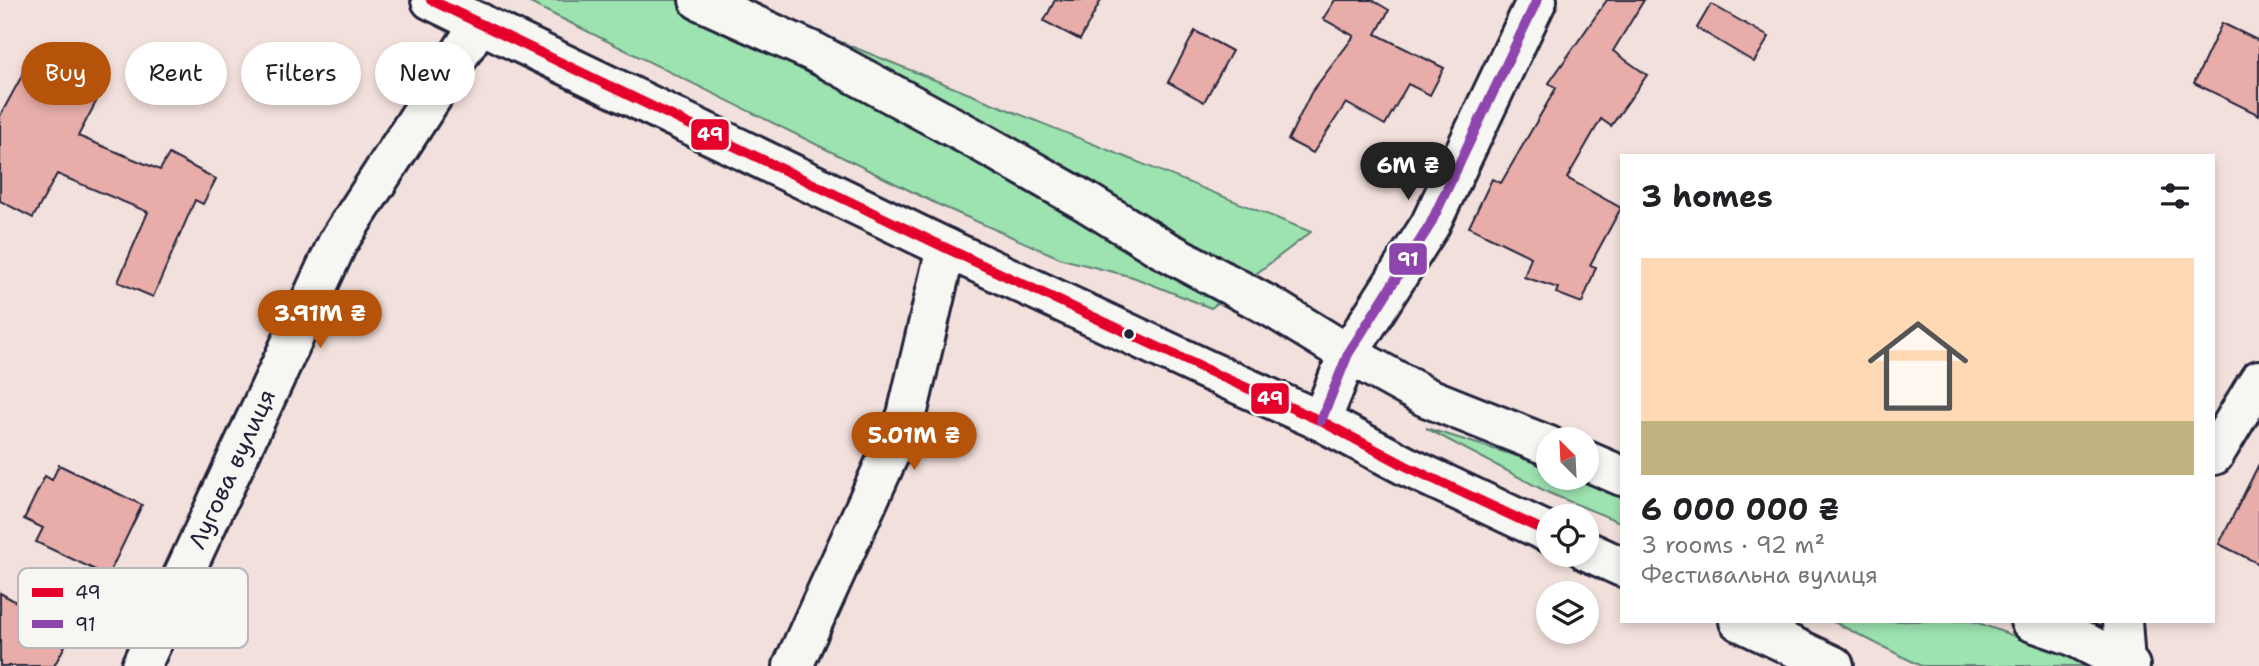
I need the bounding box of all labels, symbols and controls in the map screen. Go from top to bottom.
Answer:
chip: Buy [21,42,111,105]
chip: Rent [125,42,227,105]
chip: Filters [241,42,361,105]
chip: New [375,42,475,105]
line badge: 49 [690,118,730,151]
text: 49 [697,122,723,147]
pin: 6M ₴ [1367,142,1449,202]
text: 6M ₴ [1376,150,1440,180]
text: 3 homes [1641,176,1773,217]
icon: filters [2156,177,2194,215]
line badge: 91 [1388,242,1428,276]
text: 91 [1397,247,1419,272]
pin: 3.91M ₴ [255,290,385,350]
text: 3.91M ₴ [274,298,366,328]
icon: home [1855,303,1981,429]
unlabelled marker [1122,327,1136,341]
line badge: 49 [1250,382,1290,415]
street label: Лугова вулиця [181,384,283,554]
text: 49 [1257,386,1283,411]
pin: 5.01M ₴ [849,412,979,472]
text: 5.01M ₴ [868,420,960,450]
north arrow [1536,427,1600,490]
map controls [1536,427,1599,644]
text: 6 000 000 ₴ [1641,489,1839,530]
button: locate [1536,504,1599,567]
text: 3 rooms · 92 m² [1641,530,1825,560]
text: Фестивальна вулиця [1641,560,1878,590]
legend [18,568,248,648]
text: 49 [75,580,101,605]
button: layers [1536,581,1599,644]
text: 91 [75,612,96,637]

